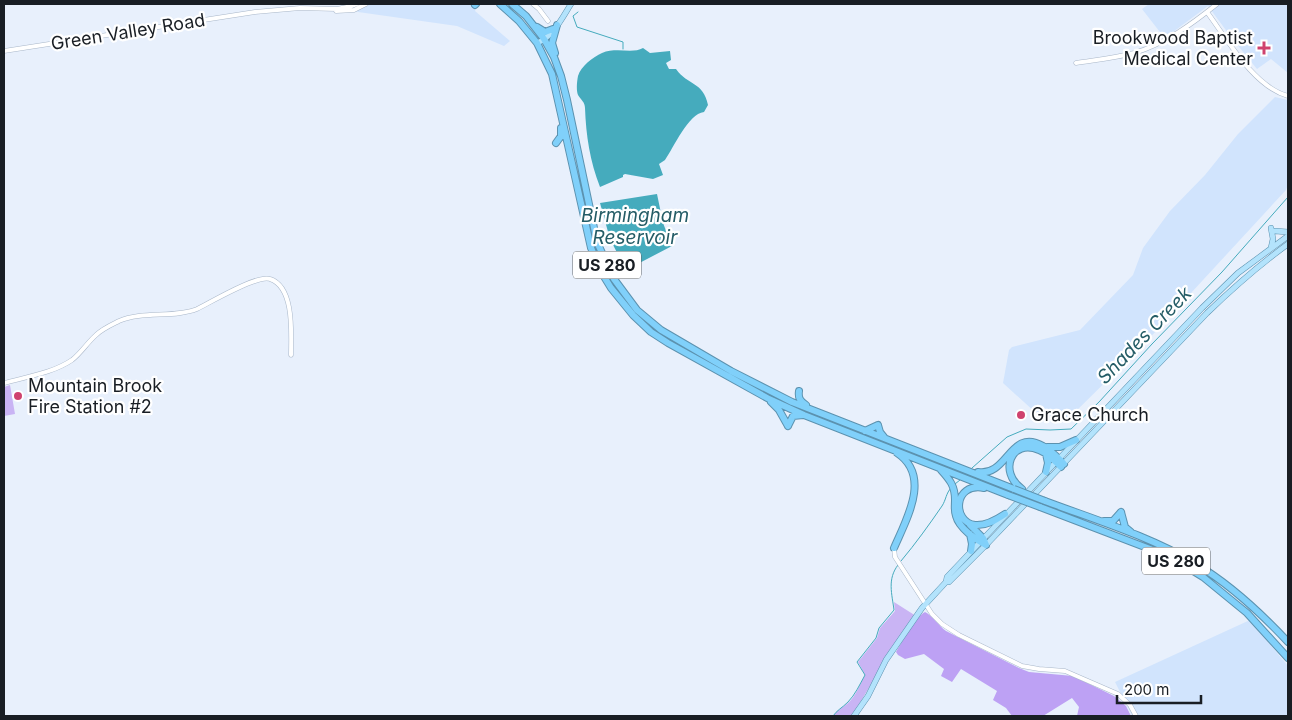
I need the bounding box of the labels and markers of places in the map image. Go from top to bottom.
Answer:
place label: Brookwood Baptist Medical Center [1093,27,1253,69]
marker: Brookwood Baptist Medical Center [1257,41,1271,55]
place label: Mountain Brook Fire Station #2 [28,375,162,417]
marker: Mountain Brook Fire Station #2 [12,390,24,402]
place label: Grace Church [1031,404,1149,425]
marker: Grace Church [1015,409,1027,421]

